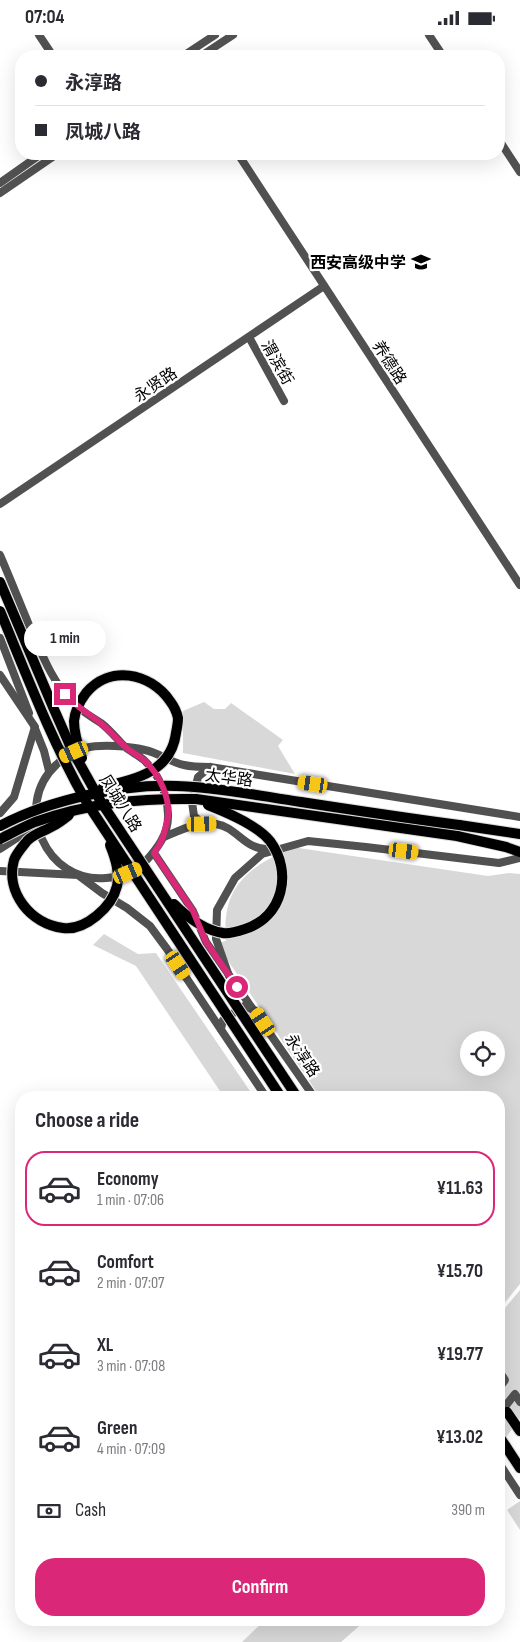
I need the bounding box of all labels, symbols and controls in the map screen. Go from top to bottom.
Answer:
text: 07:04 [25,6,64,29]
text: 永淳路 [65,72,122,95]
text: 凤城八路 [65,121,141,144]
school or university icon: 西安高级中学 [410,251,432,273]
place label: 西安高级中学 [310,254,406,273]
street label: 渭滨街 [257,337,297,388]
street label: 养德路 [368,338,410,388]
street label: 永贤路 [131,364,181,407]
callout: 1 min [24,621,106,657]
text: 1 min [50,629,80,648]
route end [54,683,76,705]
car [57,739,90,765]
street label: 太华路 [204,766,254,791]
street label: 凤城八路 [95,772,145,836]
car [297,774,328,794]
car [186,816,217,832]
car [388,842,419,860]
car [111,860,144,886]
car [163,948,192,982]
route start [226,976,248,998]
car [248,1005,277,1039]
street label: 永淳路 [280,1031,323,1081]
map controls [460,1031,505,1076]
button: locate [460,1031,505,1076]
text: Choose a ride [35,1107,139,1134]
icon: car [37,1166,82,1211]
text: Economy [97,1168,159,1191]
text: ¥11.63 [436,1177,483,1200]
text: 1 min · 07:06 [97,1191,164,1210]
icon: car [37,1249,82,1294]
text: Comfort [97,1251,154,1274]
text: ¥15.70 [437,1260,483,1283]
text: 2 min · 07:07 [97,1274,164,1293]
icon: car [37,1332,82,1377]
text: XL [97,1334,113,1357]
text: ¥19.77 [437,1343,483,1366]
text: 3 min · 07:08 [97,1357,165,1376]
icon: car [37,1415,82,1460]
text: Green [97,1417,137,1440]
text: ¥13.02 [436,1426,483,1449]
text: 4 min · 07:09 [97,1440,165,1459]
icon: cash [35,1497,63,1525]
text: Cash [75,1499,106,1522]
text: 390 m [451,1501,485,1520]
button: Confirm [35,1558,485,1616]

